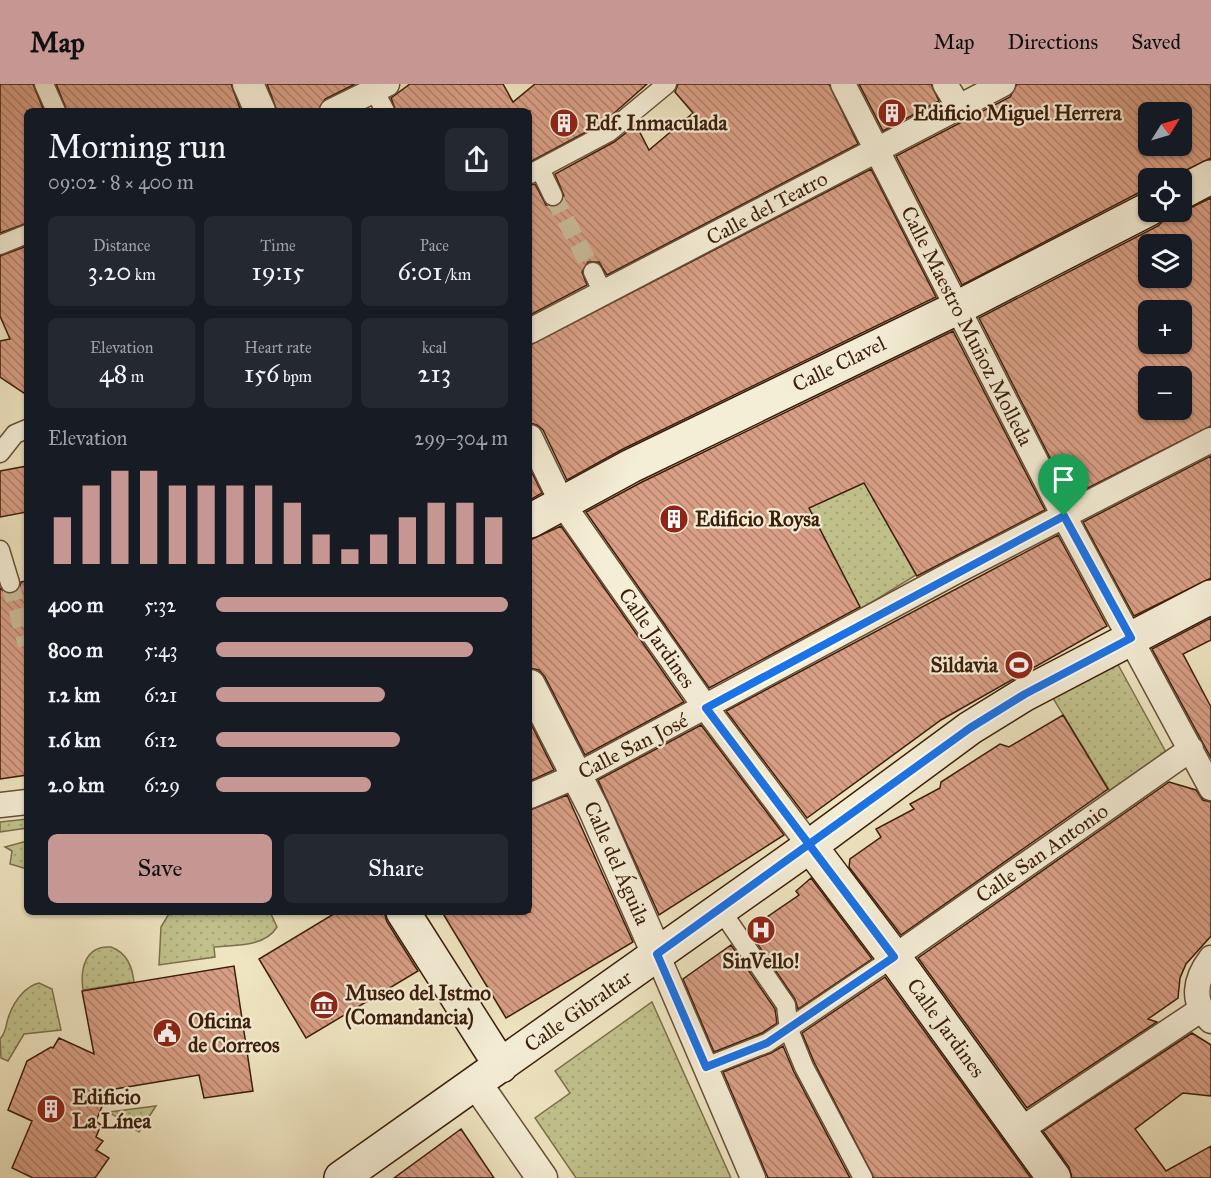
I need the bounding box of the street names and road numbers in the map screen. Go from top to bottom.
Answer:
street label: Calle del Teatro [702,165,832,251]
street label: Calle Maestro Muñoz Molleda [895,202,1039,450]
street label: Calle Clavel [788,330,890,398]
street label: Calle Jardines [613,583,701,693]
street label: Calle San José [574,707,692,785]
street label: Calle del Águila [578,797,656,929]
street label: Calle San Antonio [971,797,1114,908]
street label: Calle Gibraltar [519,964,637,1058]
street label: Calle Jardines [901,973,991,1083]

